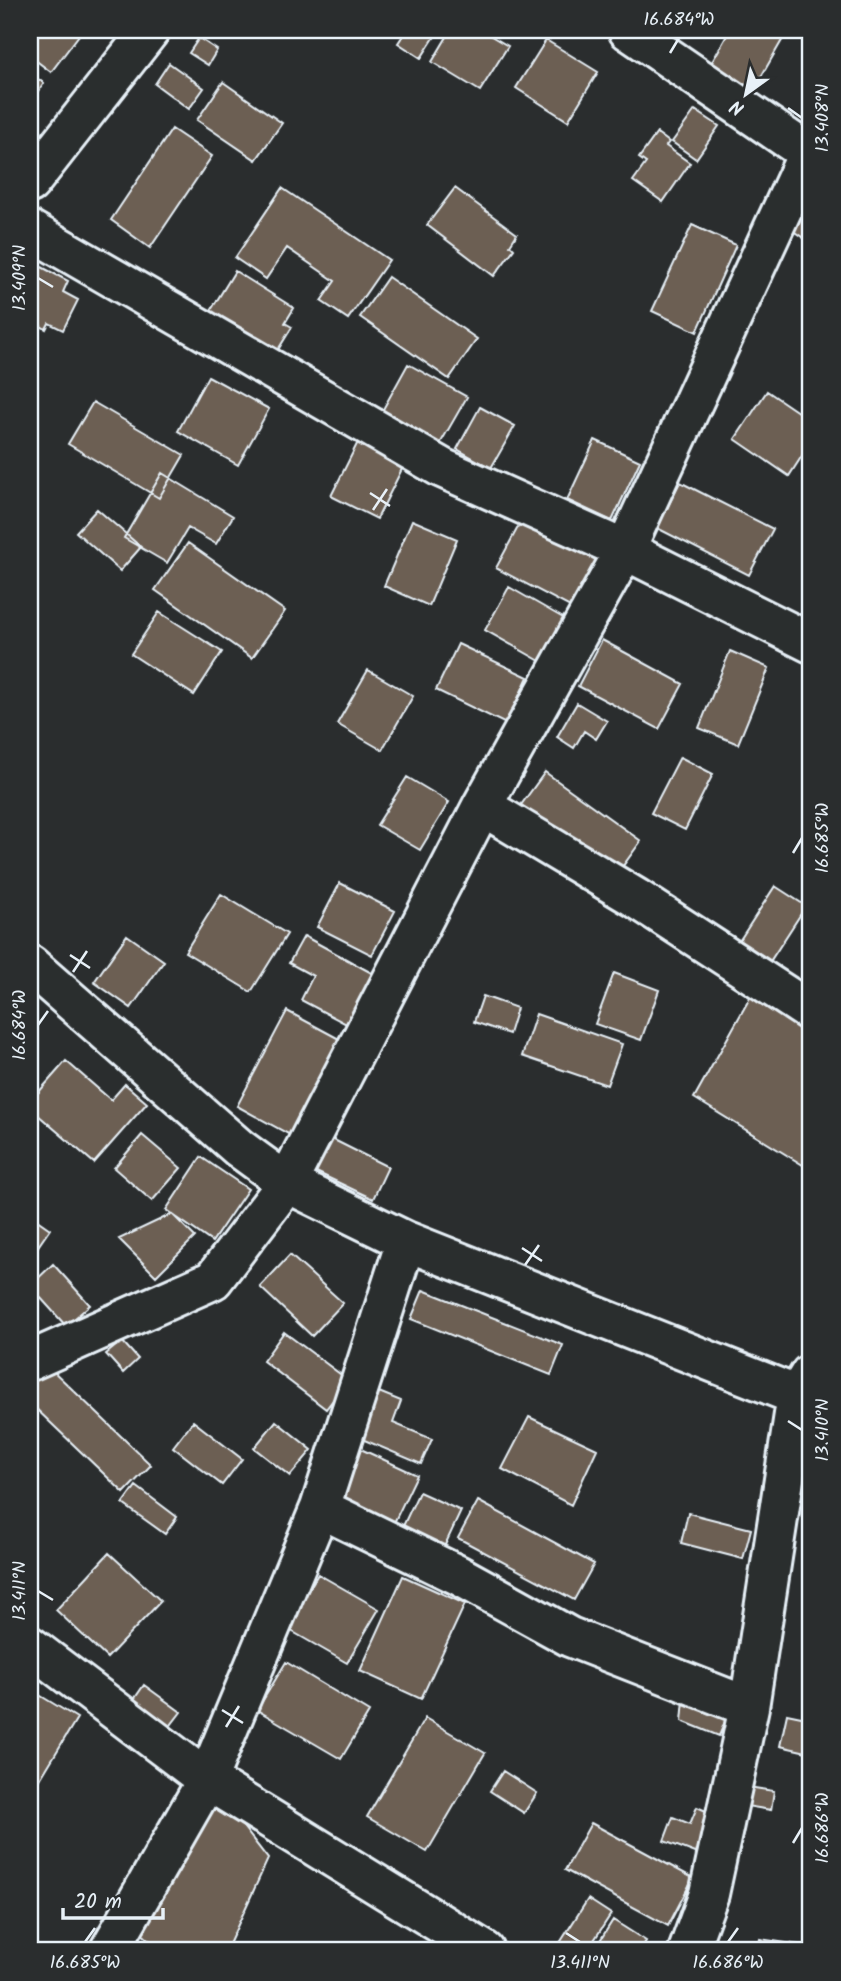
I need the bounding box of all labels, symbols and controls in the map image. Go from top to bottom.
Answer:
text: 16.684°W [644,6,714,35]
north arrow [712,60,782,130]
text: 13.408°N [809,84,838,152]
text: N [725,91,751,122]
text: 13.409°N [6,245,35,311]
text: 16.685°W [809,803,838,873]
text: 16.684°W [6,990,35,1060]
text: 13.410°N [809,1398,838,1462]
text: 13.411°N [6,1561,35,1621]
text: 16.686°W [809,1793,838,1863]
scale bar [63,1876,163,1920]
text: 20 m [74,1886,122,1919]
text: 16.685°W [50,1949,120,1978]
text: 13.411°N [550,1949,610,1978]
text: 16.686°W [693,1949,763,1978]

